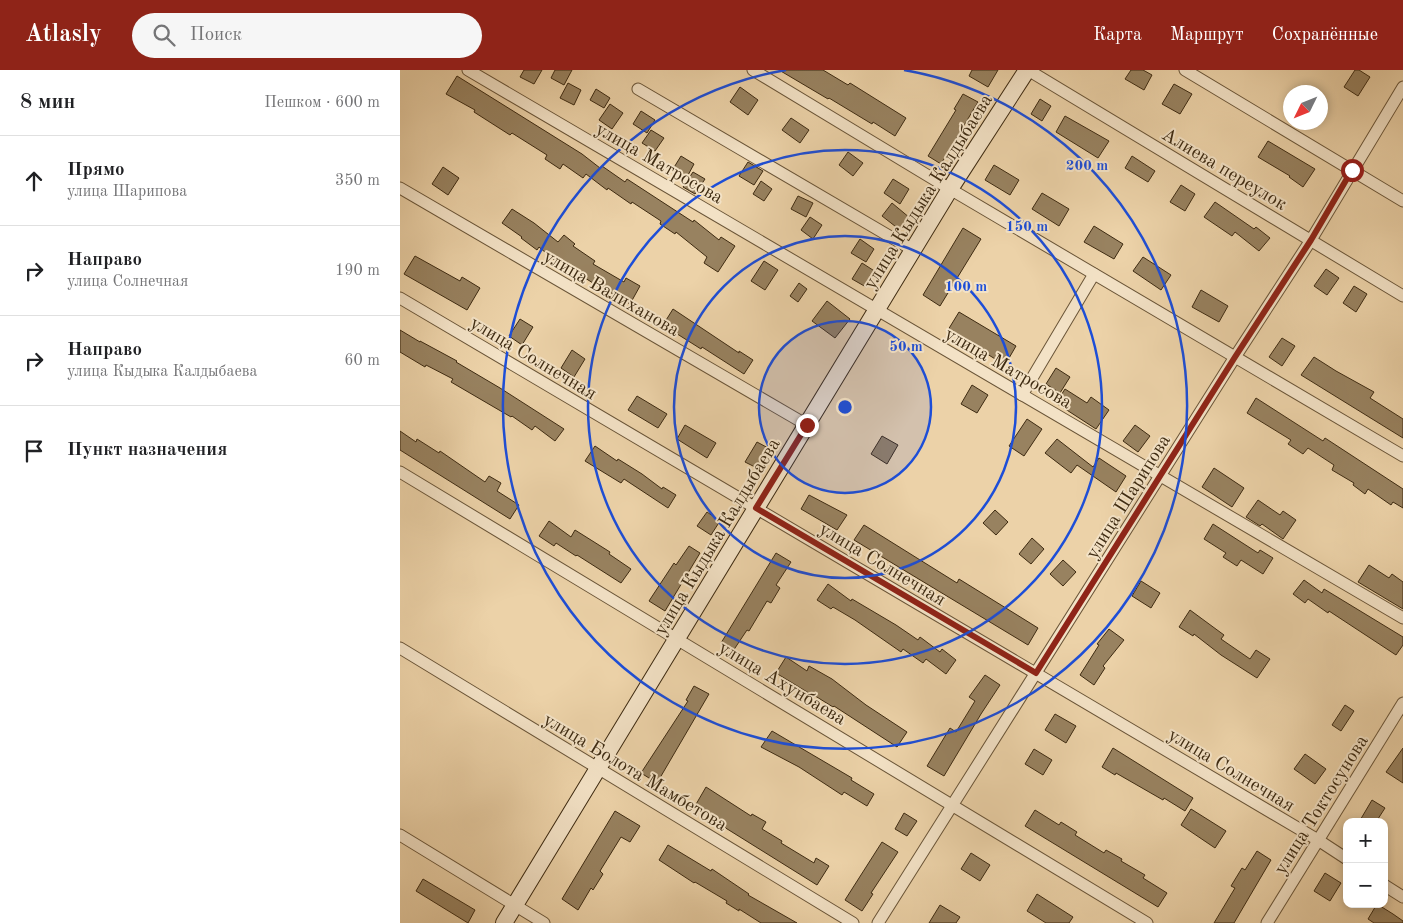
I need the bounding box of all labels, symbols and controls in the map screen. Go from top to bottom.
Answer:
search box [132,13,482,58]
icon: search [150,21,178,49]
text: Atlasly [25,23,102,47]
text: Поиск [190,26,242,45]
text: Карта [1093,26,1142,44]
text: Маршрут [1170,26,1244,44]
text: Сохранённые [1272,26,1378,44]
north arrow [1283,85,1328,130]
street label: улица Кыдыка Калдыбаева [861,91,997,293]
text: 8 мин [20,92,75,113]
text: Пешком · 600 m [264,95,380,111]
street label: улица Матросова [592,120,726,209]
street label: Алиева переулок [1158,125,1290,215]
text: 200 m [1066,159,1108,174]
route start [1341,159,1364,182]
text: Прямо [67,161,125,180]
icon: ahead [20,167,48,195]
text: 350 m [335,173,380,189]
text: улица Шарипова [67,184,187,200]
text: 150 m [1006,220,1048,235]
street label: улица Валиханова [539,247,683,341]
text: Направо [67,251,142,270]
icon: right [20,257,48,285]
text: 190 m [335,263,380,279]
text: улица Солнечная [67,274,188,290]
text: 100 m [945,280,987,295]
street label: улица Солнечная [466,314,599,404]
street label: улица Матросова [941,325,1075,414]
text: 50 m [889,340,923,355]
text: Направо [67,341,142,360]
icon: right [20,347,48,375]
text: 60 m [344,353,380,369]
text: улица Кыдыка Калдыбаева [67,364,257,380]
centre of rings [836,398,854,416]
route end [796,414,819,437]
street label: улица Шарипова [1083,431,1175,563]
street label: улица Кыдыка Калдыбаева [652,435,785,639]
icon: arrive [20,437,48,465]
text: Пункт назначения [67,441,227,460]
street label: улица Солнечная [815,520,948,610]
street label: улица Ахунбаева [715,639,849,730]
street label: улица Болота Мамбетова [539,711,730,836]
street label: улица Солнечная [1164,726,1297,816]
street label: улица Токтосунова [1272,732,1373,878]
map controls [1343,818,1388,908]
button: + [1343,818,1388,863]
button: − [1343,863,1388,908]

